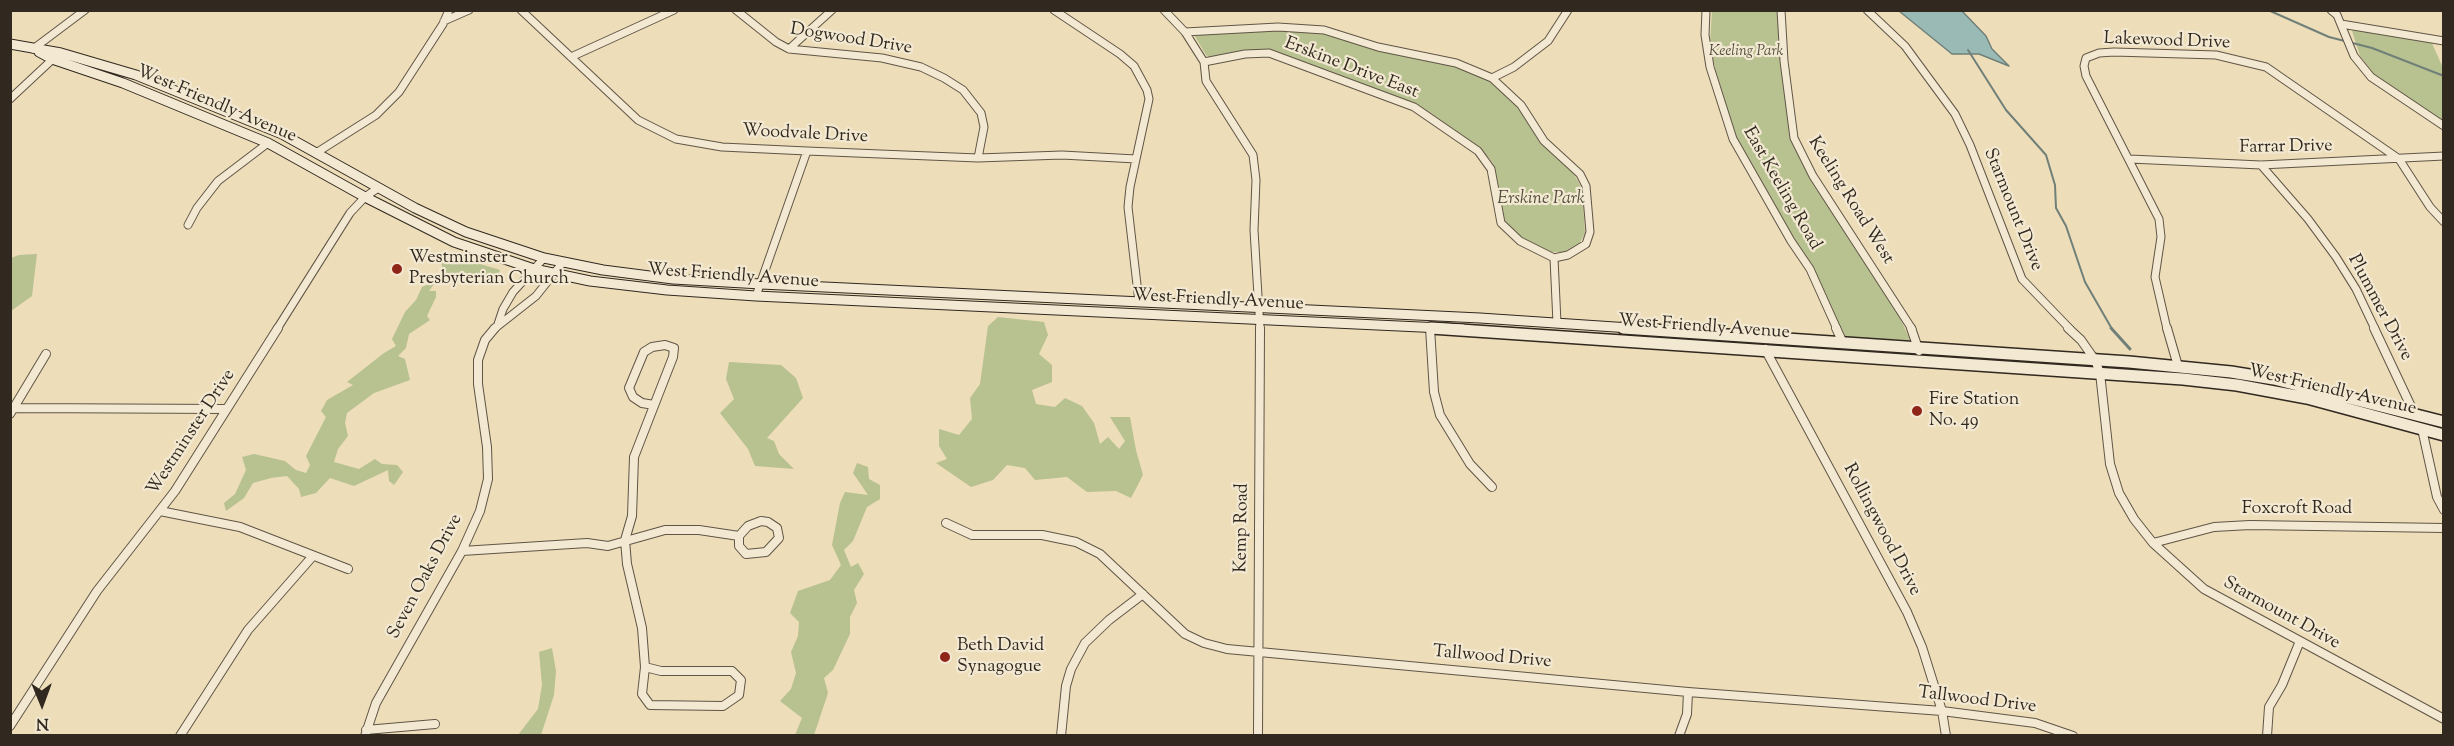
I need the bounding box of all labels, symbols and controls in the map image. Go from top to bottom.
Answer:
street label: Dogwood Drive [789,20,913,60]
street label: Lakewood Drive [2103,29,2231,55]
street label: Erskine Drive East [1281,34,1421,104]
park label: Keeling Park [1709,43,1783,61]
street label: West Friendly Avenue [133,61,299,149]
street label: Woodvale Drive [742,121,868,149]
street label: East Keeling Road [1737,123,1825,255]
street label: Keeling Road West [1802,133,1898,269]
street label: Farrar Drive [2239,136,2333,160]
street label: Starmount Drive [1978,146,2046,274]
park label: Erskine Park [1497,189,1585,211]
place label: Westminster Presbyterian Church [409,248,569,290]
street label: Plummer Drive [2342,251,2416,365]
street label: West Friendly Avenue [646,260,820,294]
marker: Westminster Presbyterian Church [390,262,404,276]
street label: West Friendly Avenue [1132,286,1304,316]
street label: West Friendly Avenue [1617,311,1791,345]
street label: West Friendly Avenue [2246,361,2418,421]
street label: Westminster Drive [143,366,241,500]
place label: Fire Station No. 49 [1929,390,2019,432]
marker: Fire Station No. 49 [1910,404,1924,418]
street label: Rollingwood Drive [1837,460,1925,600]
street label: Kemp Road [1231,483,1255,573]
street label: Foxcroft Road [2242,499,2352,521]
street label: Seven Oaks Drive [384,511,468,643]
street label: Starmount Drive [2219,573,2343,655]
place label: Beth David Synagogue [957,636,1044,678]
street label: Tallwood Drive [1432,642,1552,674]
marker: Beth David Synagogue [938,650,952,664]
north arrow [12,674,72,734]
street label: Tallwood Drive [1917,683,2037,719]
text: N [36,711,49,734]

